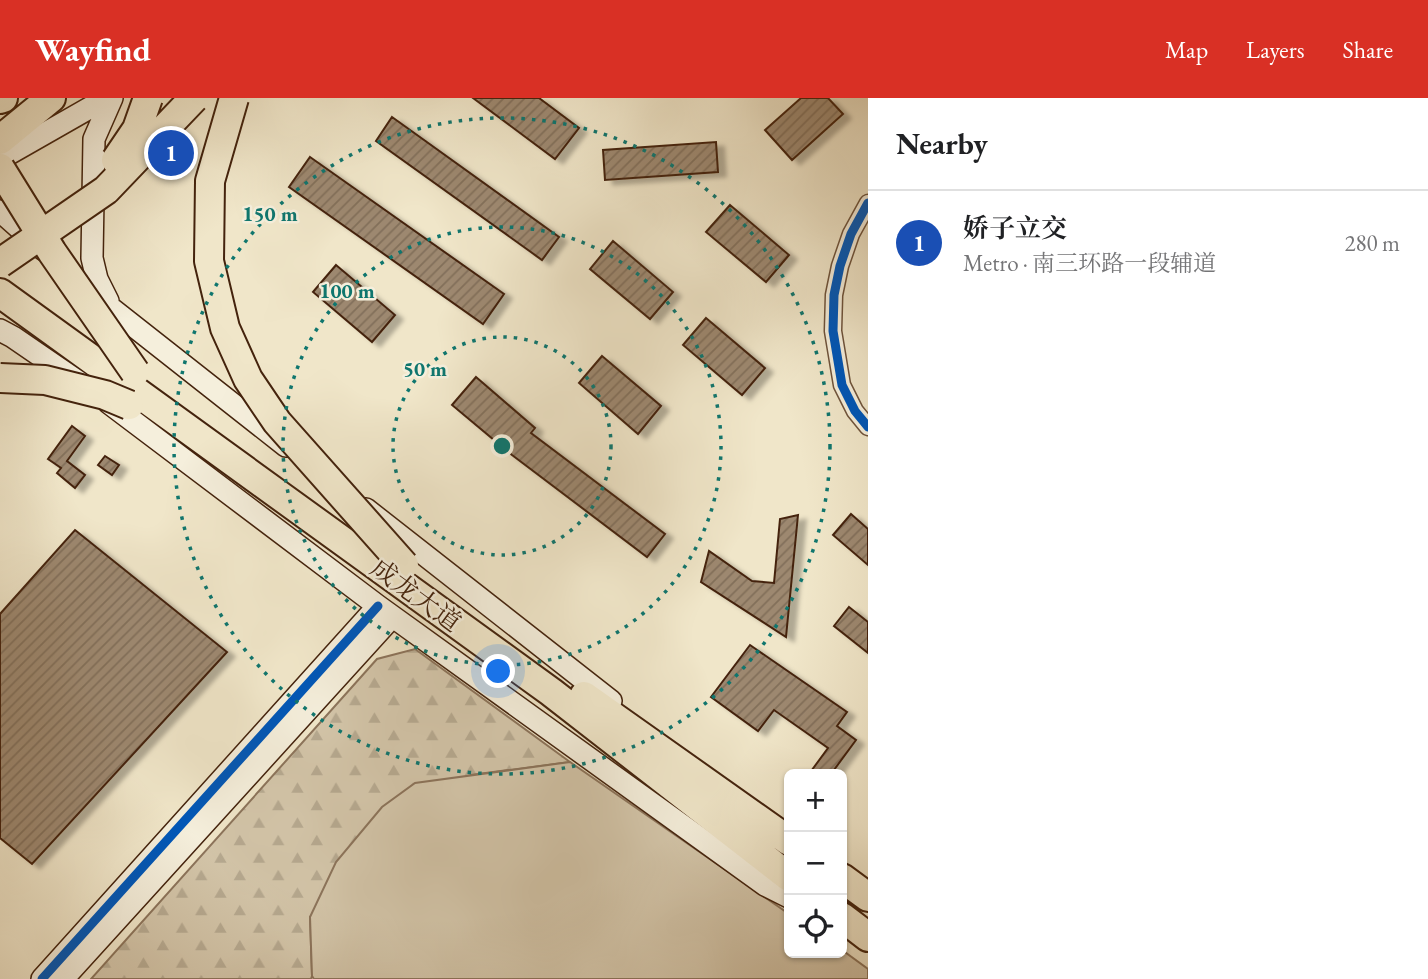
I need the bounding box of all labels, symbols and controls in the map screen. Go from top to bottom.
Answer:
text: Wayfind [35,28,151,71]
text: Map [1165,34,1208,65]
text: Layers [1246,34,1305,65]
text: Share [1343,34,1393,65]
text: Nearby [896,124,988,163]
pin: 1 [148,127,194,179]
text: 150 m [242,200,298,227]
text: 娇子立交 [963,211,1067,245]
text: 1 [913,228,925,258]
text: 280 m [1344,228,1400,258]
text: Metro · 南三环路一段辅道 [963,248,1216,278]
text: 100 m [319,277,375,304]
text: 50 m [403,355,447,382]
centre of rings [490,434,514,458]
street label: 成龙大道 [364,551,468,639]
your location [481,654,515,688]
map controls [784,769,847,958]
button: + [784,769,847,832]
button: − [784,832,847,895]
button: locate [784,895,847,958]

